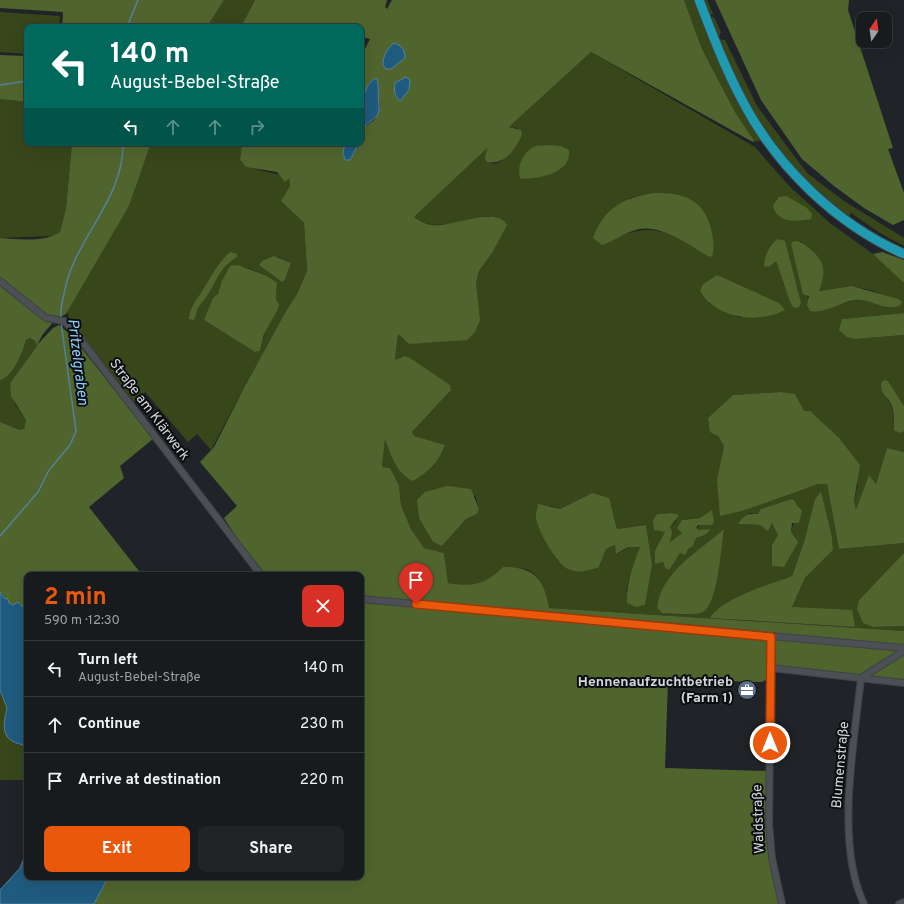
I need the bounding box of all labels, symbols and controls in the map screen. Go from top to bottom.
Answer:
north arrow [856,12,892,48]
map controls [856,12,892,48]
text: 140 m [110,37,189,73]
icon: left [44,40,96,92]
text: August-Bebel-Straße [110,72,280,95]
icon: left [120,116,142,138]
icon: ahead [162,116,184,138]
icon: ahead [204,116,226,138]
icon: right [246,116,268,138]
water label: Pritzelgraben [62,318,92,406]
street label: Straße am Klärwerk [105,356,193,464]
pin [399,563,433,604]
icon: arrive [405,569,427,591]
text: 2 min [44,583,107,613]
button: close [302,585,344,627]
text: 590 m · 12:30 [44,613,120,629]
text: Turn left [78,651,138,670]
icon: left [44,658,66,680]
text: 140 m [304,659,344,678]
text: August-Bebel-Straße [78,670,200,686]
place label: Hennenaufzuchtbetrieb (Farm 1) [578,674,733,707]
office icon: Hennenaufzuchtbetrieb (Farm 1) [736,679,758,701]
icon: ahead [44,714,66,736]
text: Continue [78,715,140,734]
text: 230 m [300,715,344,734]
street label: Blumenstraße [829,721,853,809]
position arrow [749,722,791,764]
icon: arrive [44,770,66,792]
text: Arrive at destination [78,771,221,790]
text: 220 m [300,771,344,790]
street label: Waldstraße [749,784,769,854]
button: Exit [44,826,190,872]
button: Share [198,826,344,872]

